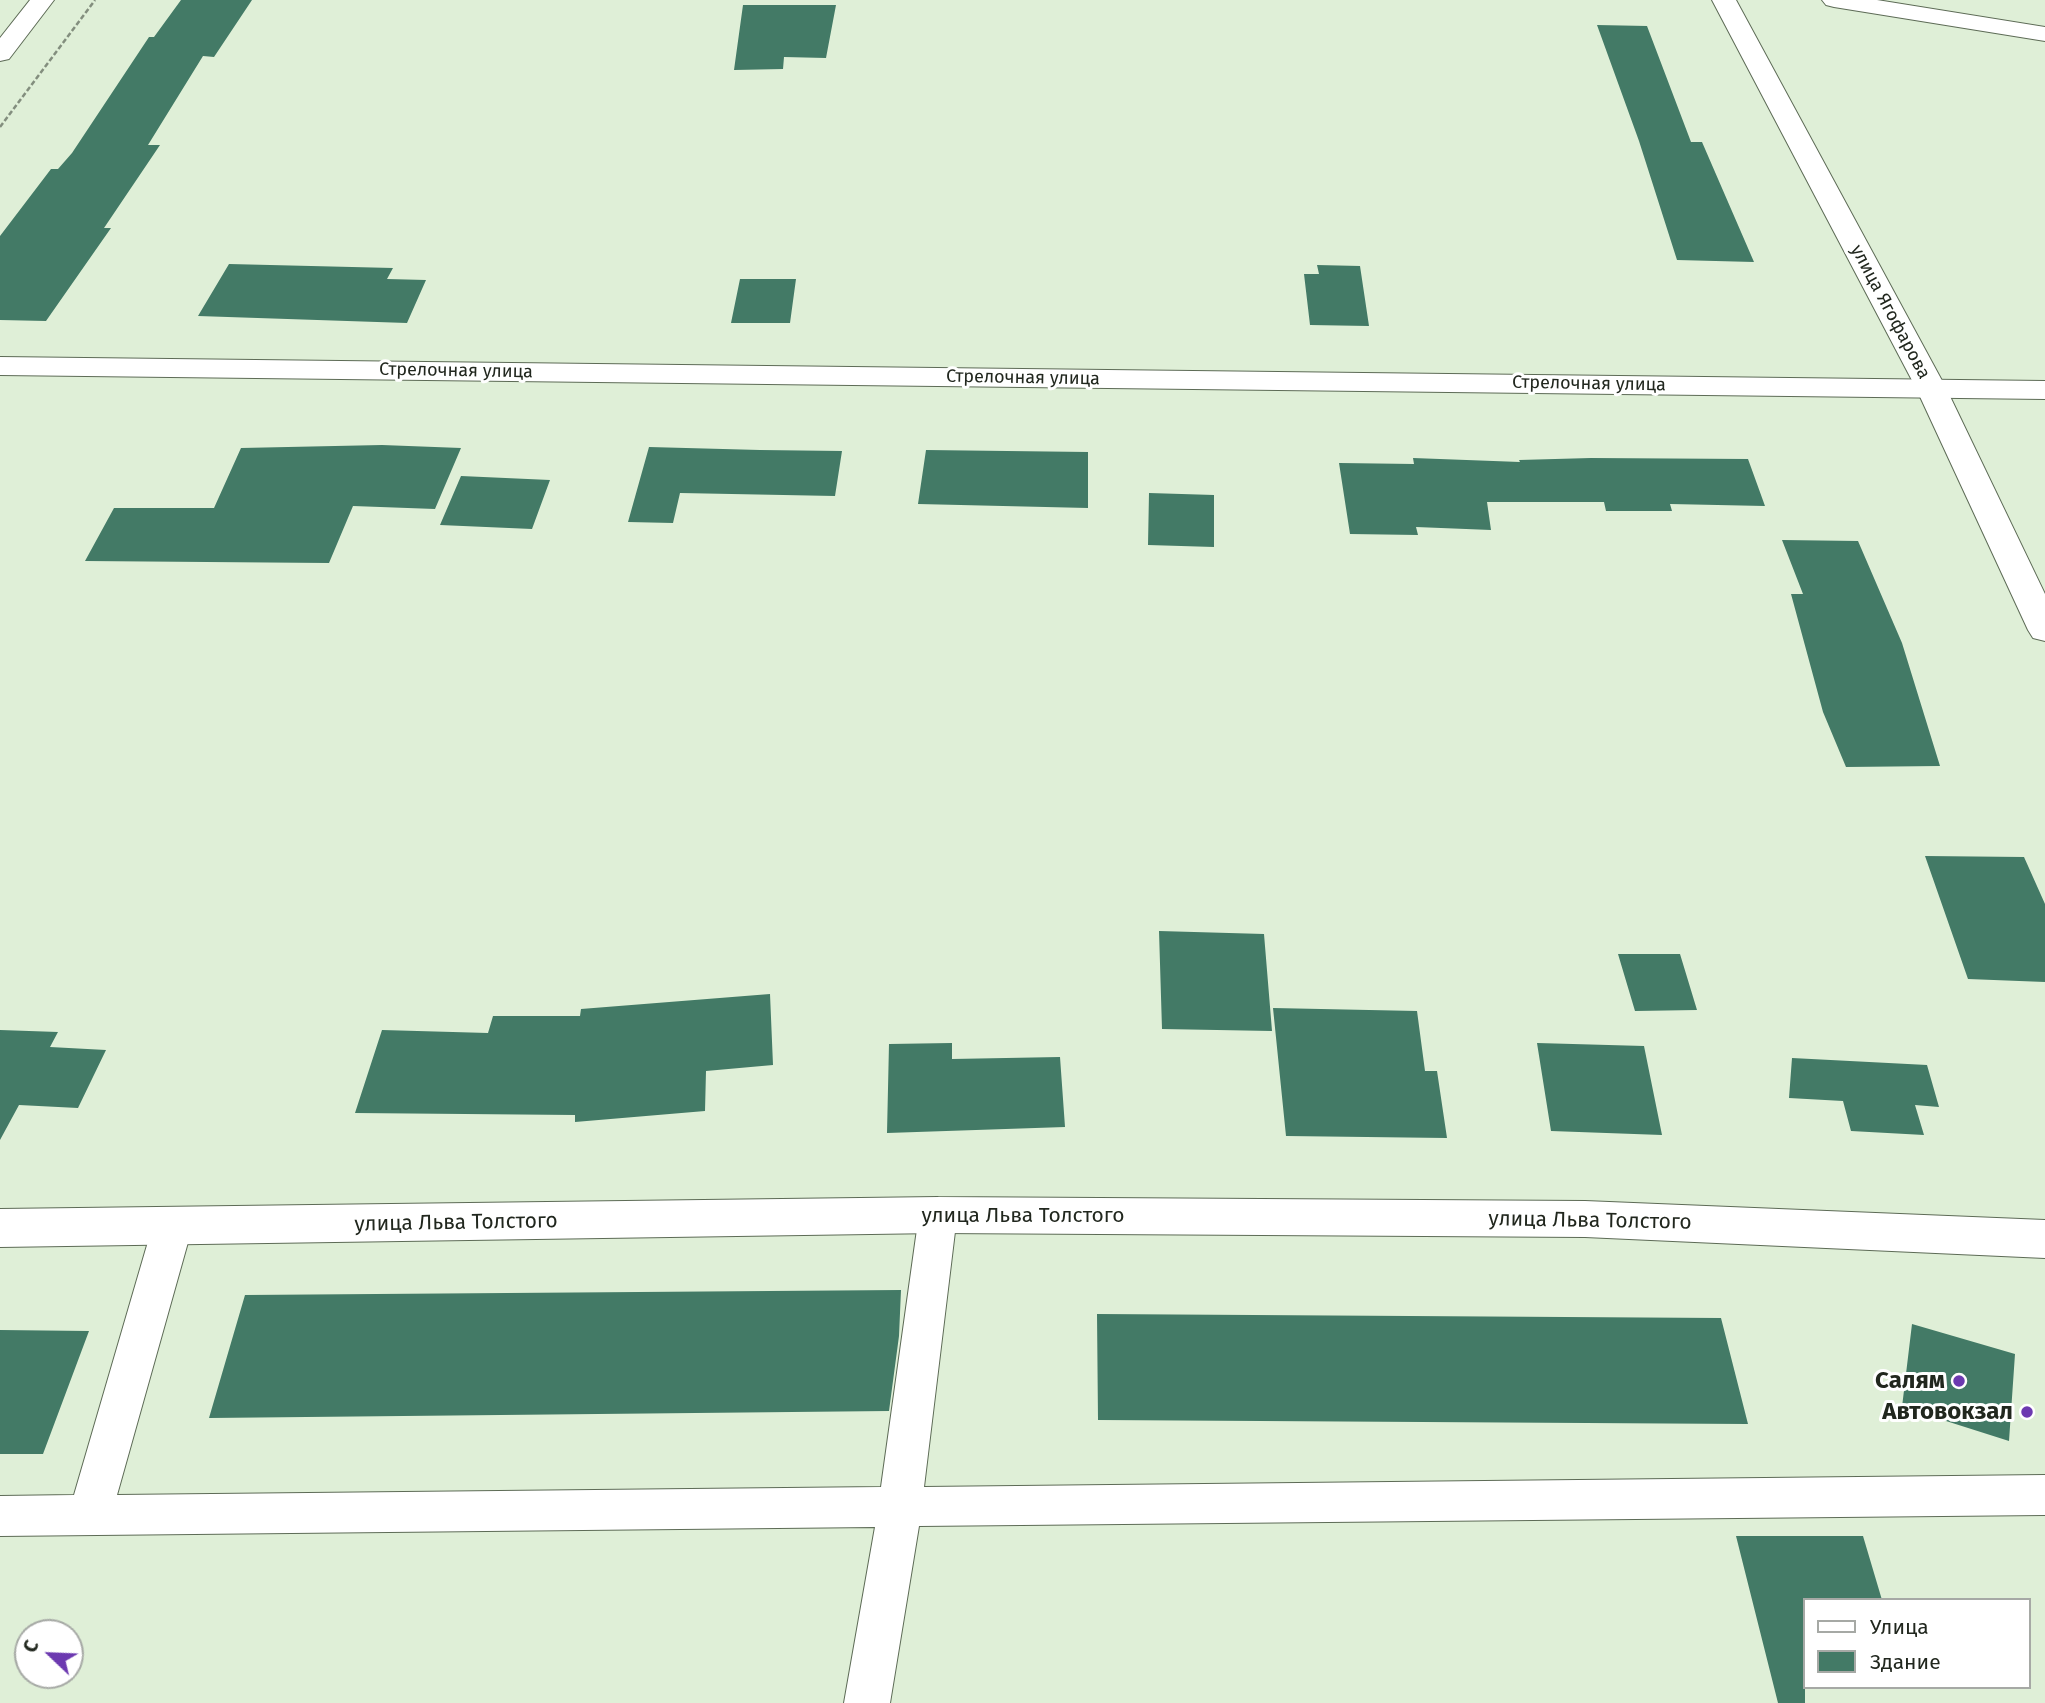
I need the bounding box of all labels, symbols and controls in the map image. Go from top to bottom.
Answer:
street label: улица Ягофарова [1846,241,1934,383]
street label: Стрелочная улица [379,359,533,383]
street label: Стрелочная улица [946,366,1100,390]
street label: Стрелочная улица [1512,372,1666,396]
street label: улица Льва Толстого [921,1203,1125,1229]
street label: улица Льва Толстого [1488,1207,1692,1235]
street label: улица Льва Толстого [354,1209,558,1237]
place label: Салям [1875,1367,1945,1395]
marker: Салям [1951,1373,1967,1389]
place label: Автовокзал [1882,1398,2013,1426]
marker: Автовокзал [2019,1404,2035,1420]
legend [1804,1598,2031,1689]
text: Улица [1870,1614,1929,1640]
north arrow [14,1619,84,1689]
text: С [18,1637,44,1656]
text: Здание [1870,1649,1941,1675]

